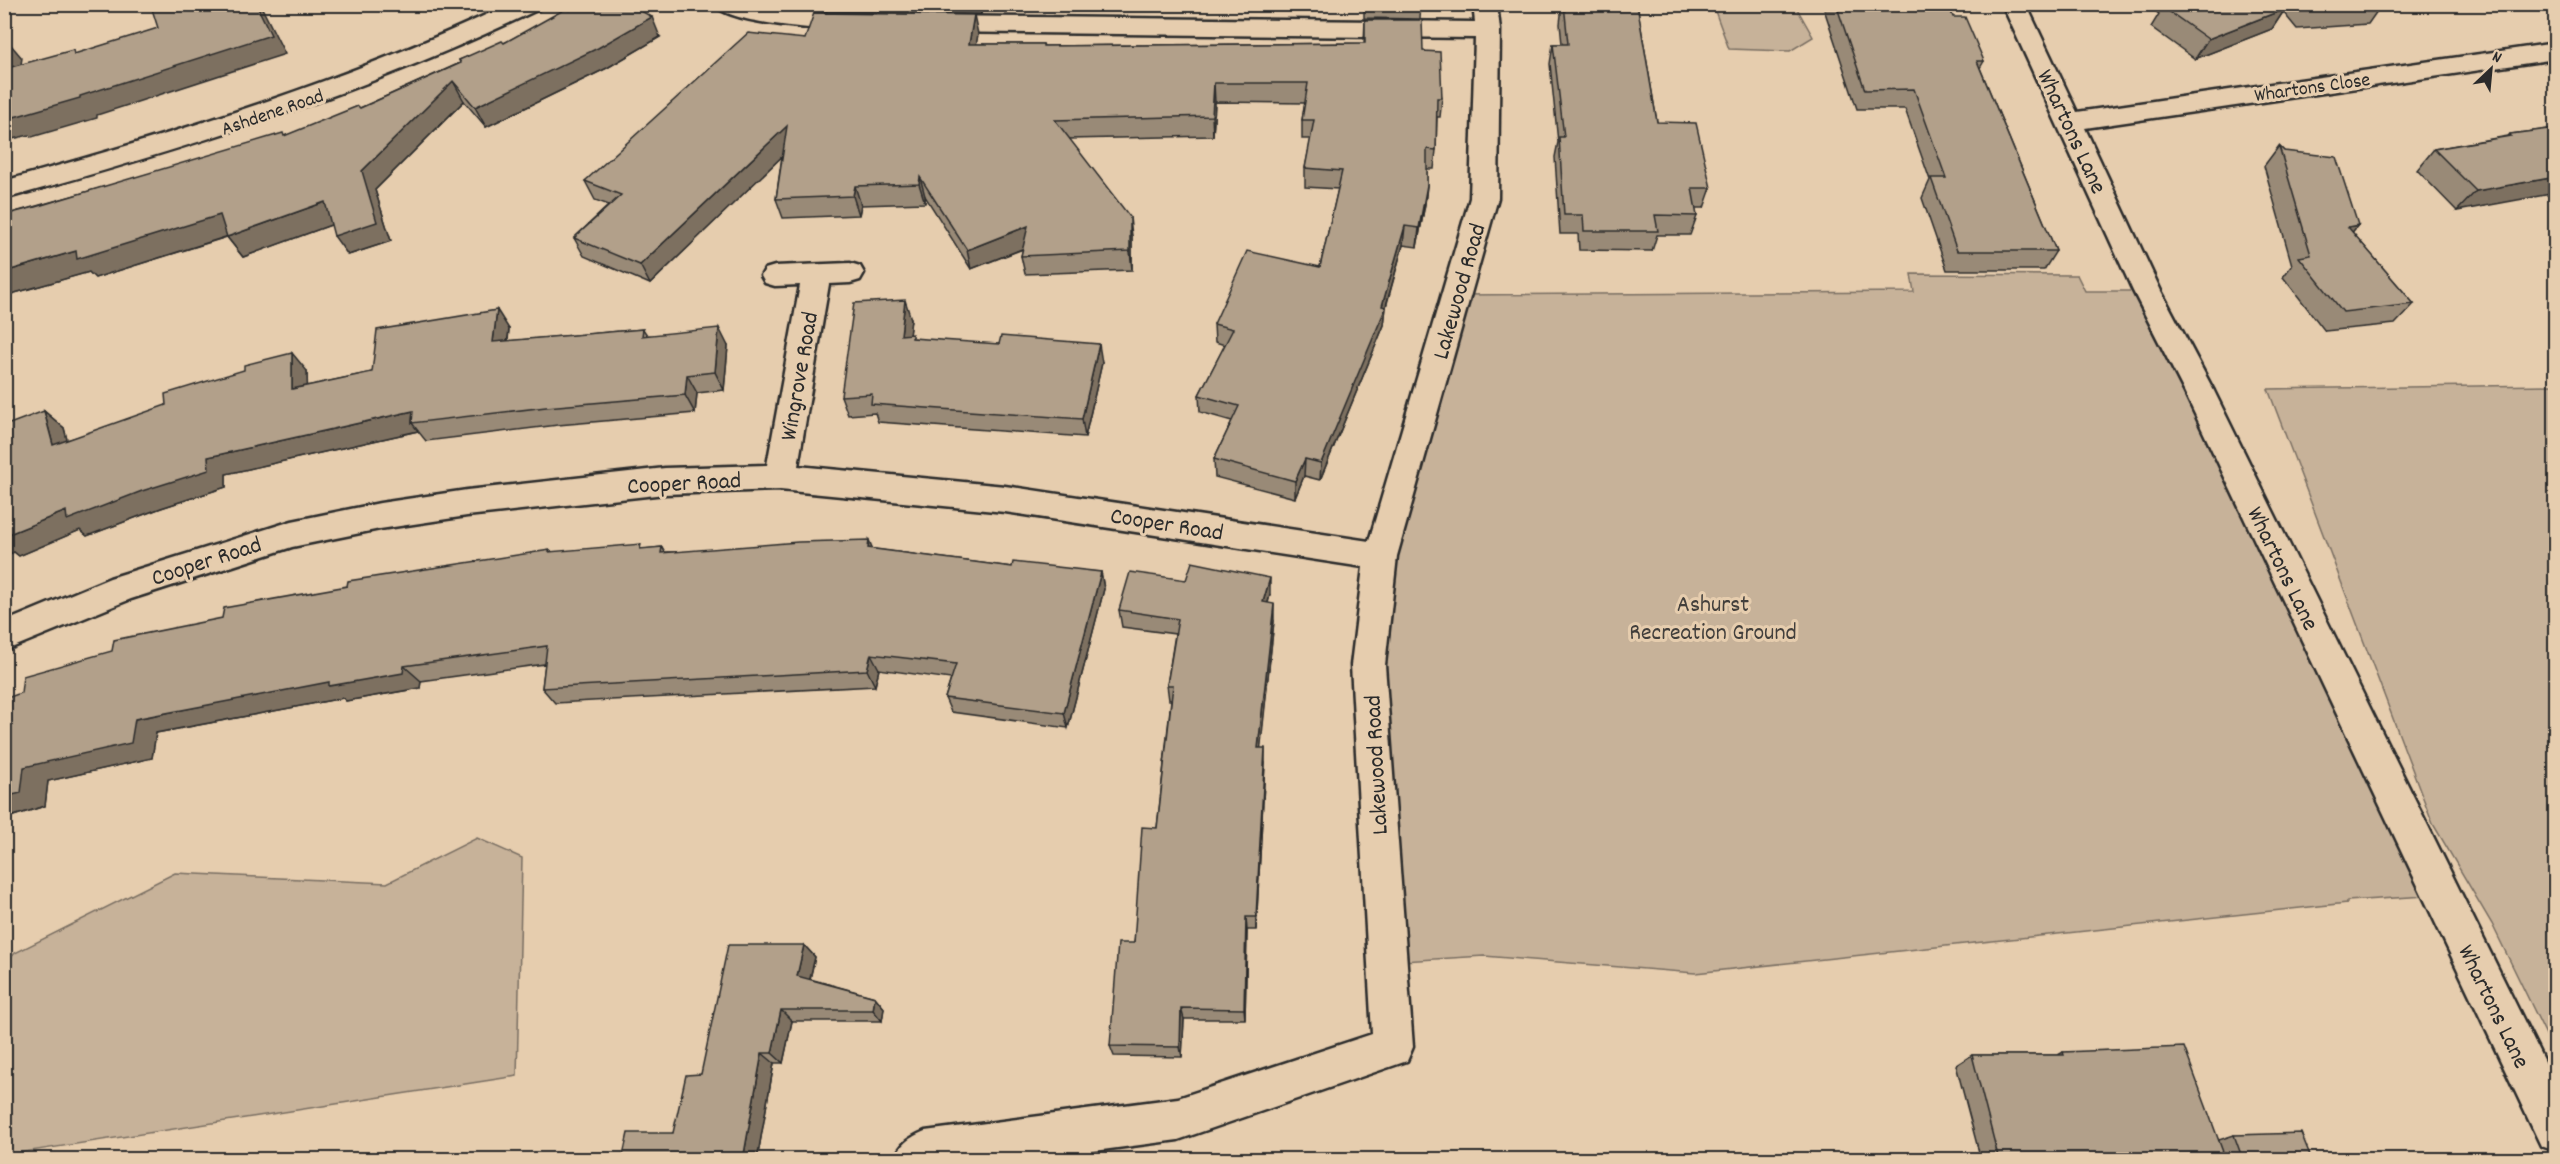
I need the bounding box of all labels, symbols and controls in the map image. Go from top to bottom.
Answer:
north arrow [2461,39,2521,99]
text: N [2488,46,2505,70]
street label: Whartons Lane [2027,64,2114,200]
street label: Whartons Close [2253,67,2372,111]
street label: Ashdene Road [218,83,328,144]
street label: Lakewood Road [1425,220,1497,364]
street label: Wingrove Road [773,309,829,444]
street label: Cooper Road [626,465,742,505]
street label: Cooper Road [1108,500,1226,552]
street label: Whartons Lane [2237,502,2326,637]
street label: Cooper Road [147,529,266,597]
park label: Ashurst Recreation Ground [1629,589,1797,651]
street label: Lakewood Road [1357,694,1399,836]
street label: Whartons Lane [2448,940,2537,1075]

